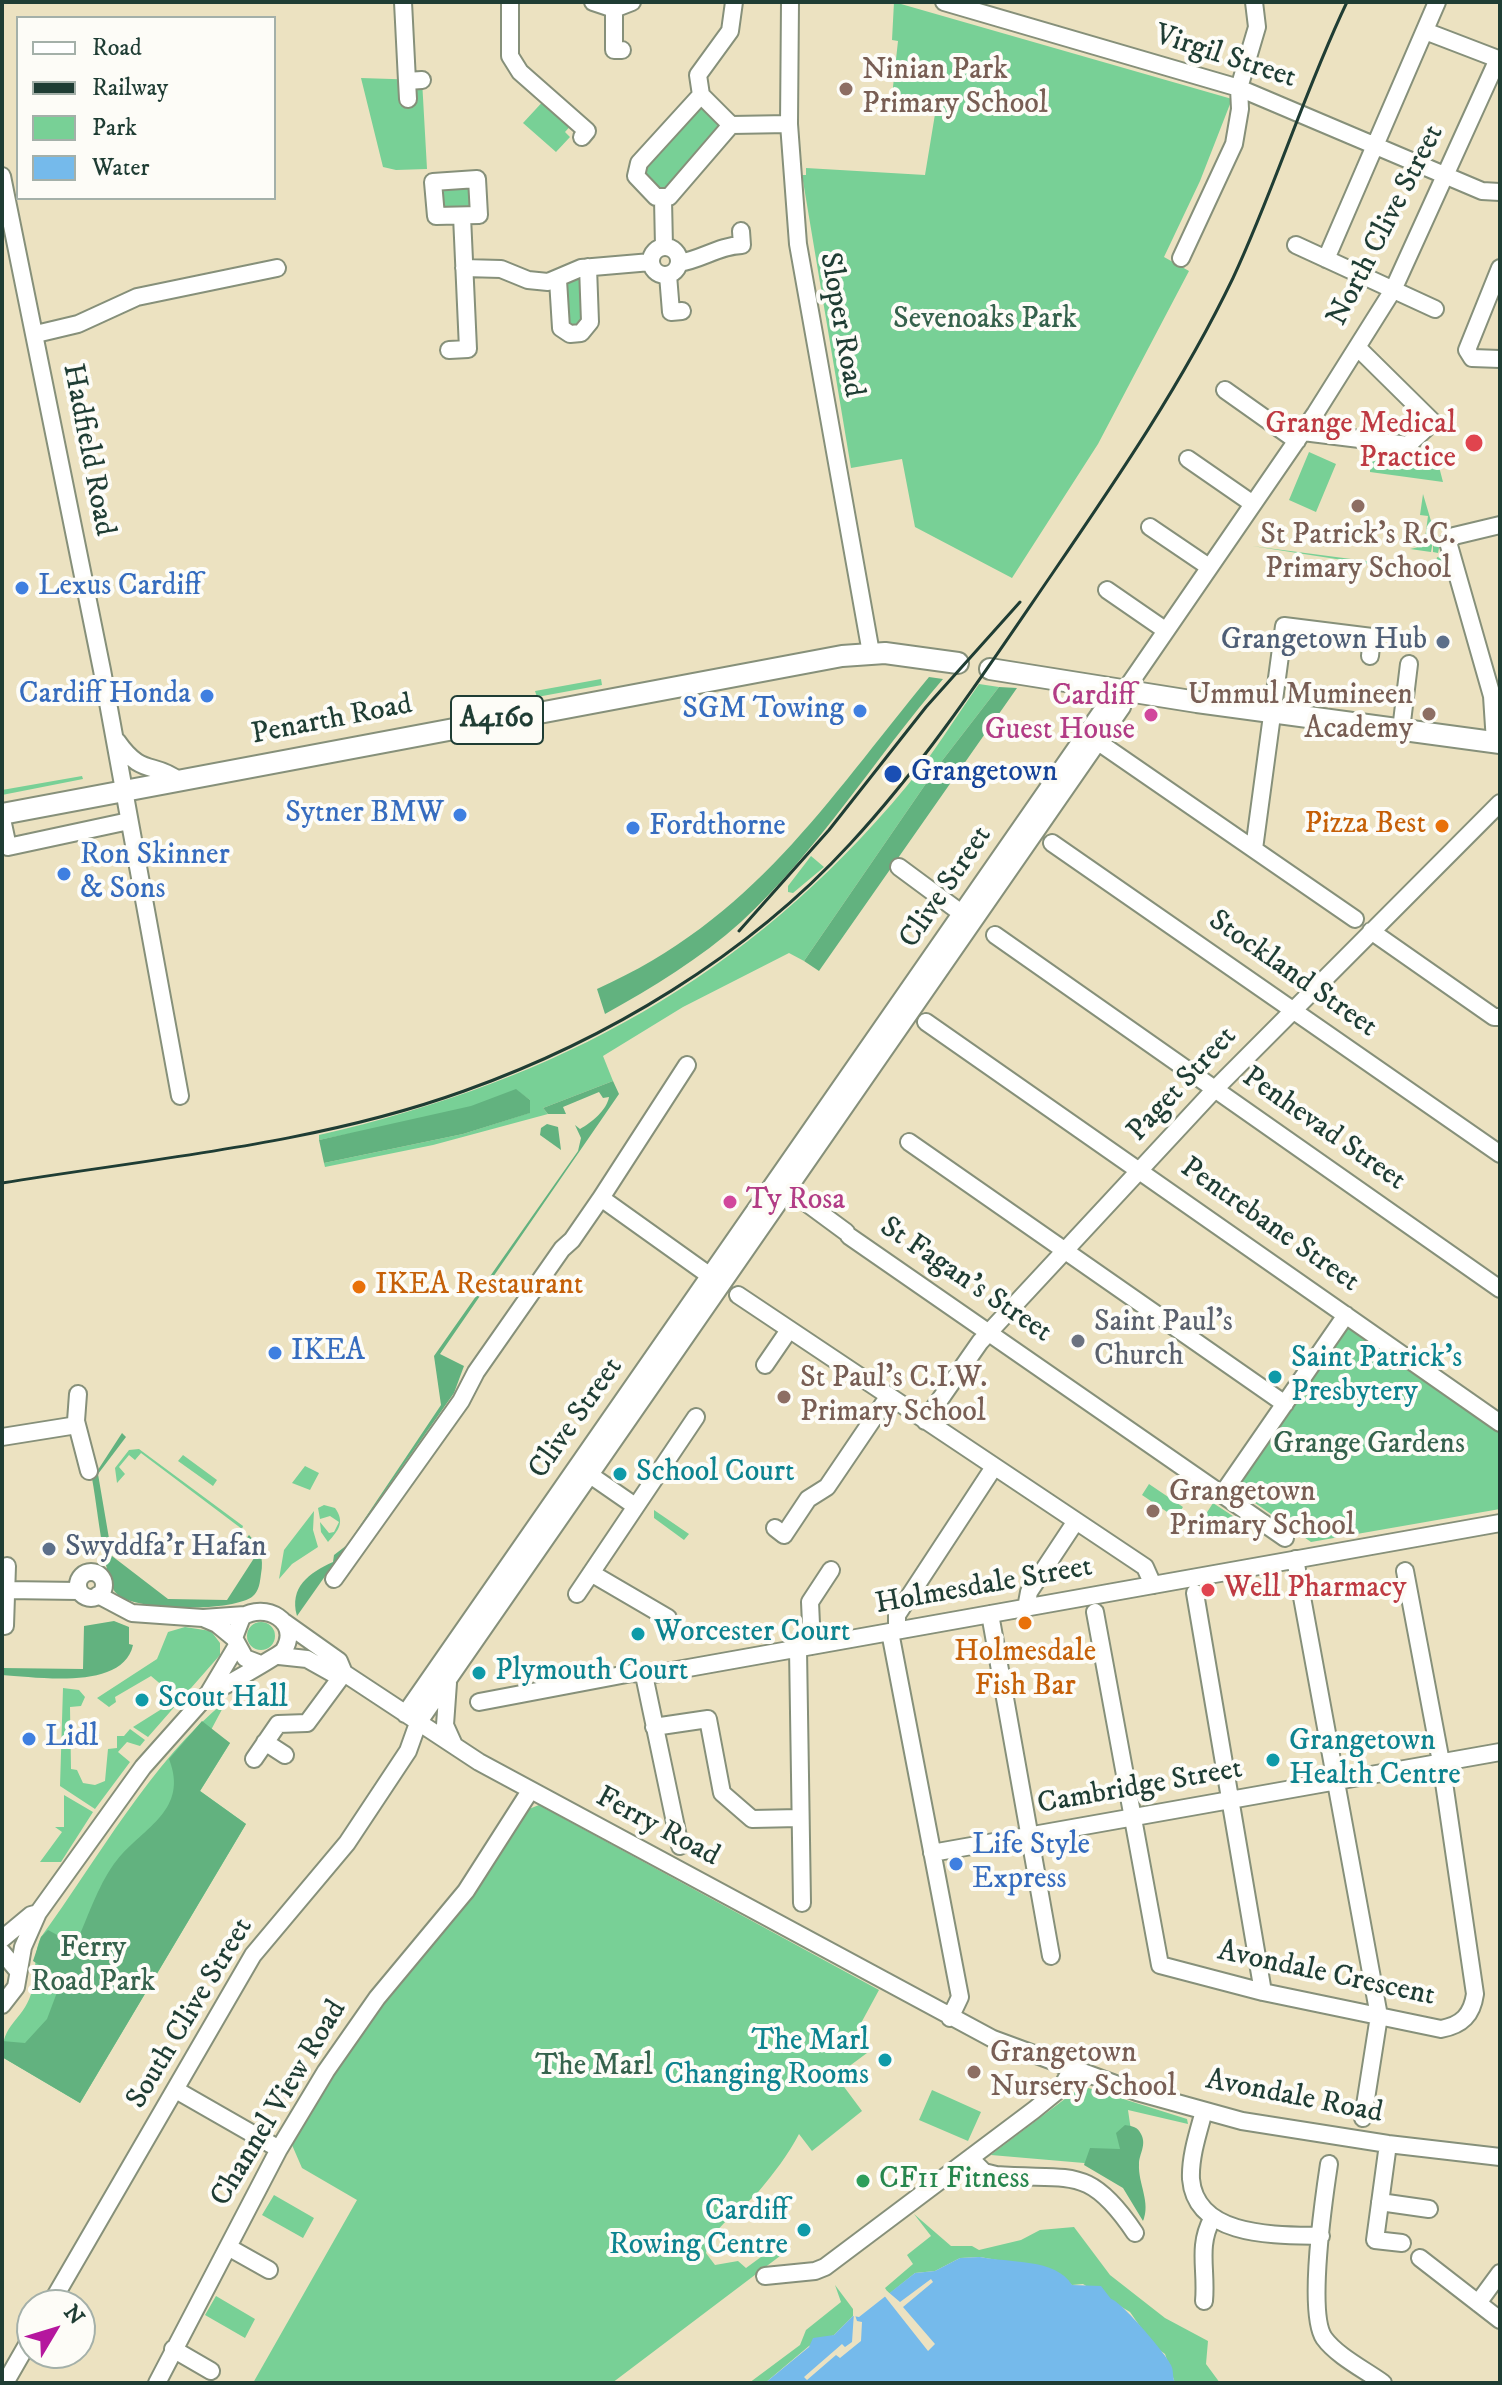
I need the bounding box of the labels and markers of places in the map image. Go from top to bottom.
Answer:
place label: Ninian Park Primary School [862,54,1048,124]
marker: Ninian Park Primary School [837,80,855,98]
place label: Grange Medical Practice [1265,408,1456,478]
marker: Grange Medical Practice [1463,432,1485,454]
marker: St Patrick's R.C. Primary School [1349,497,1367,515]
place label: St Patrick's R.C. Primary School [1260,519,1456,590]
place label: Lexus Cardiff [38,570,201,606]
marker: Lexus Cardiff [13,579,31,597]
place label: Grangetown Hub [1221,624,1427,660]
marker: Grangetown Hub [1434,633,1452,651]
place label: Cardiff Honda [19,678,191,714]
place label: Ummul Mumineen Academy [1188,679,1413,750]
place label: Cardiff Guest House [985,680,1135,750]
marker: Cardiff Honda [198,687,216,705]
place label: SGM Towing [682,693,844,729]
marker: SGM Towing [851,702,869,720]
marker: Ummul Mumineen Academy [1420,705,1438,723]
marker: Cardiff Guest House [1142,706,1160,724]
place label: Grangetown [911,756,1058,792]
marker: Grangetown [882,763,904,785]
place label: Sytner BMW [285,797,444,833]
marker: Sytner BMW [451,806,469,824]
place label: Pizza Best [1305,808,1426,844]
place label: Fordthorne [649,810,786,846]
marker: Pizza Best [1433,817,1451,835]
marker: Fordthorne [624,819,642,837]
place label: Ron Skinner & Sons [80,839,230,910]
marker: Ron Skinner & Sons [55,865,73,883]
place label: Ty Rosa [746,1184,845,1220]
marker: Ty Rosa [721,1193,739,1211]
place label: IKEA Restaurant [375,1269,583,1305]
marker: IKEA Restaurant [350,1278,368,1296]
place label: Saint Paul's Church [1094,1306,1233,1376]
marker: Saint Paul's Church [1069,1332,1087,1350]
place label: IKEA [291,1335,365,1371]
place label: Saint Patrick's Presbytery [1291,1342,1462,1412]
marker: IKEA [266,1344,284,1362]
place label: St Paul's C.I.W. Primary School [800,1362,987,1432]
marker: Saint Patrick's Presbytery [1266,1368,1284,1386]
marker: St Paul's C.I.W. Primary School [775,1388,793,1406]
place label: School Court [636,1456,795,1492]
marker: School Court [611,1465,629,1483]
place label: Grangetown Primary School [1169,1476,1355,1546]
marker: Grangetown Primary School [1144,1502,1162,1520]
place label: Swyddfa’r Hafan [65,1531,267,1567]
marker: Swyddfa’r Hafan [40,1540,58,1558]
place label: Well Pharmacy [1224,1572,1406,1608]
marker: Well Pharmacy [1199,1581,1217,1599]
marker: Holmesdale Fish Bar [1016,1614,1034,1632]
place label: Worcester Court [654,1616,850,1652]
marker: Worcester Court [629,1625,647,1643]
place label: Holmesdale Fish Bar [954,1636,1096,1706]
place label: Plymouth Court [495,1655,688,1691]
marker: Plymouth Court [470,1664,488,1682]
place label: Scout Hall [158,1682,288,1718]
marker: Scout Hall [133,1691,151,1709]
place label: Lidl [45,1721,98,1757]
place label: Grangetown Health Centre [1289,1725,1461,1796]
marker: Lidl [20,1730,38,1748]
marker: Grangetown Health Centre [1264,1751,1282,1769]
place label: Life Style Express [972,1829,1090,1900]
marker: Life Style Express [947,1855,965,1873]
place label: The Marl Changing Rooms [664,2025,869,2096]
place label: Grangetown Nursery School [990,2037,1176,2108]
marker: The Marl Changing Rooms [876,2051,894,2069]
marker: Grangetown Nursery School [965,2063,983,2081]
place label: CF11 Fitness [879,2163,1029,2199]
marker: CF11 Fitness [854,2172,872,2190]
place label: Cardiff Rowing Centre [609,2195,788,2266]
marker: Cardiff Rowing Centre [795,2221,813,2239]

